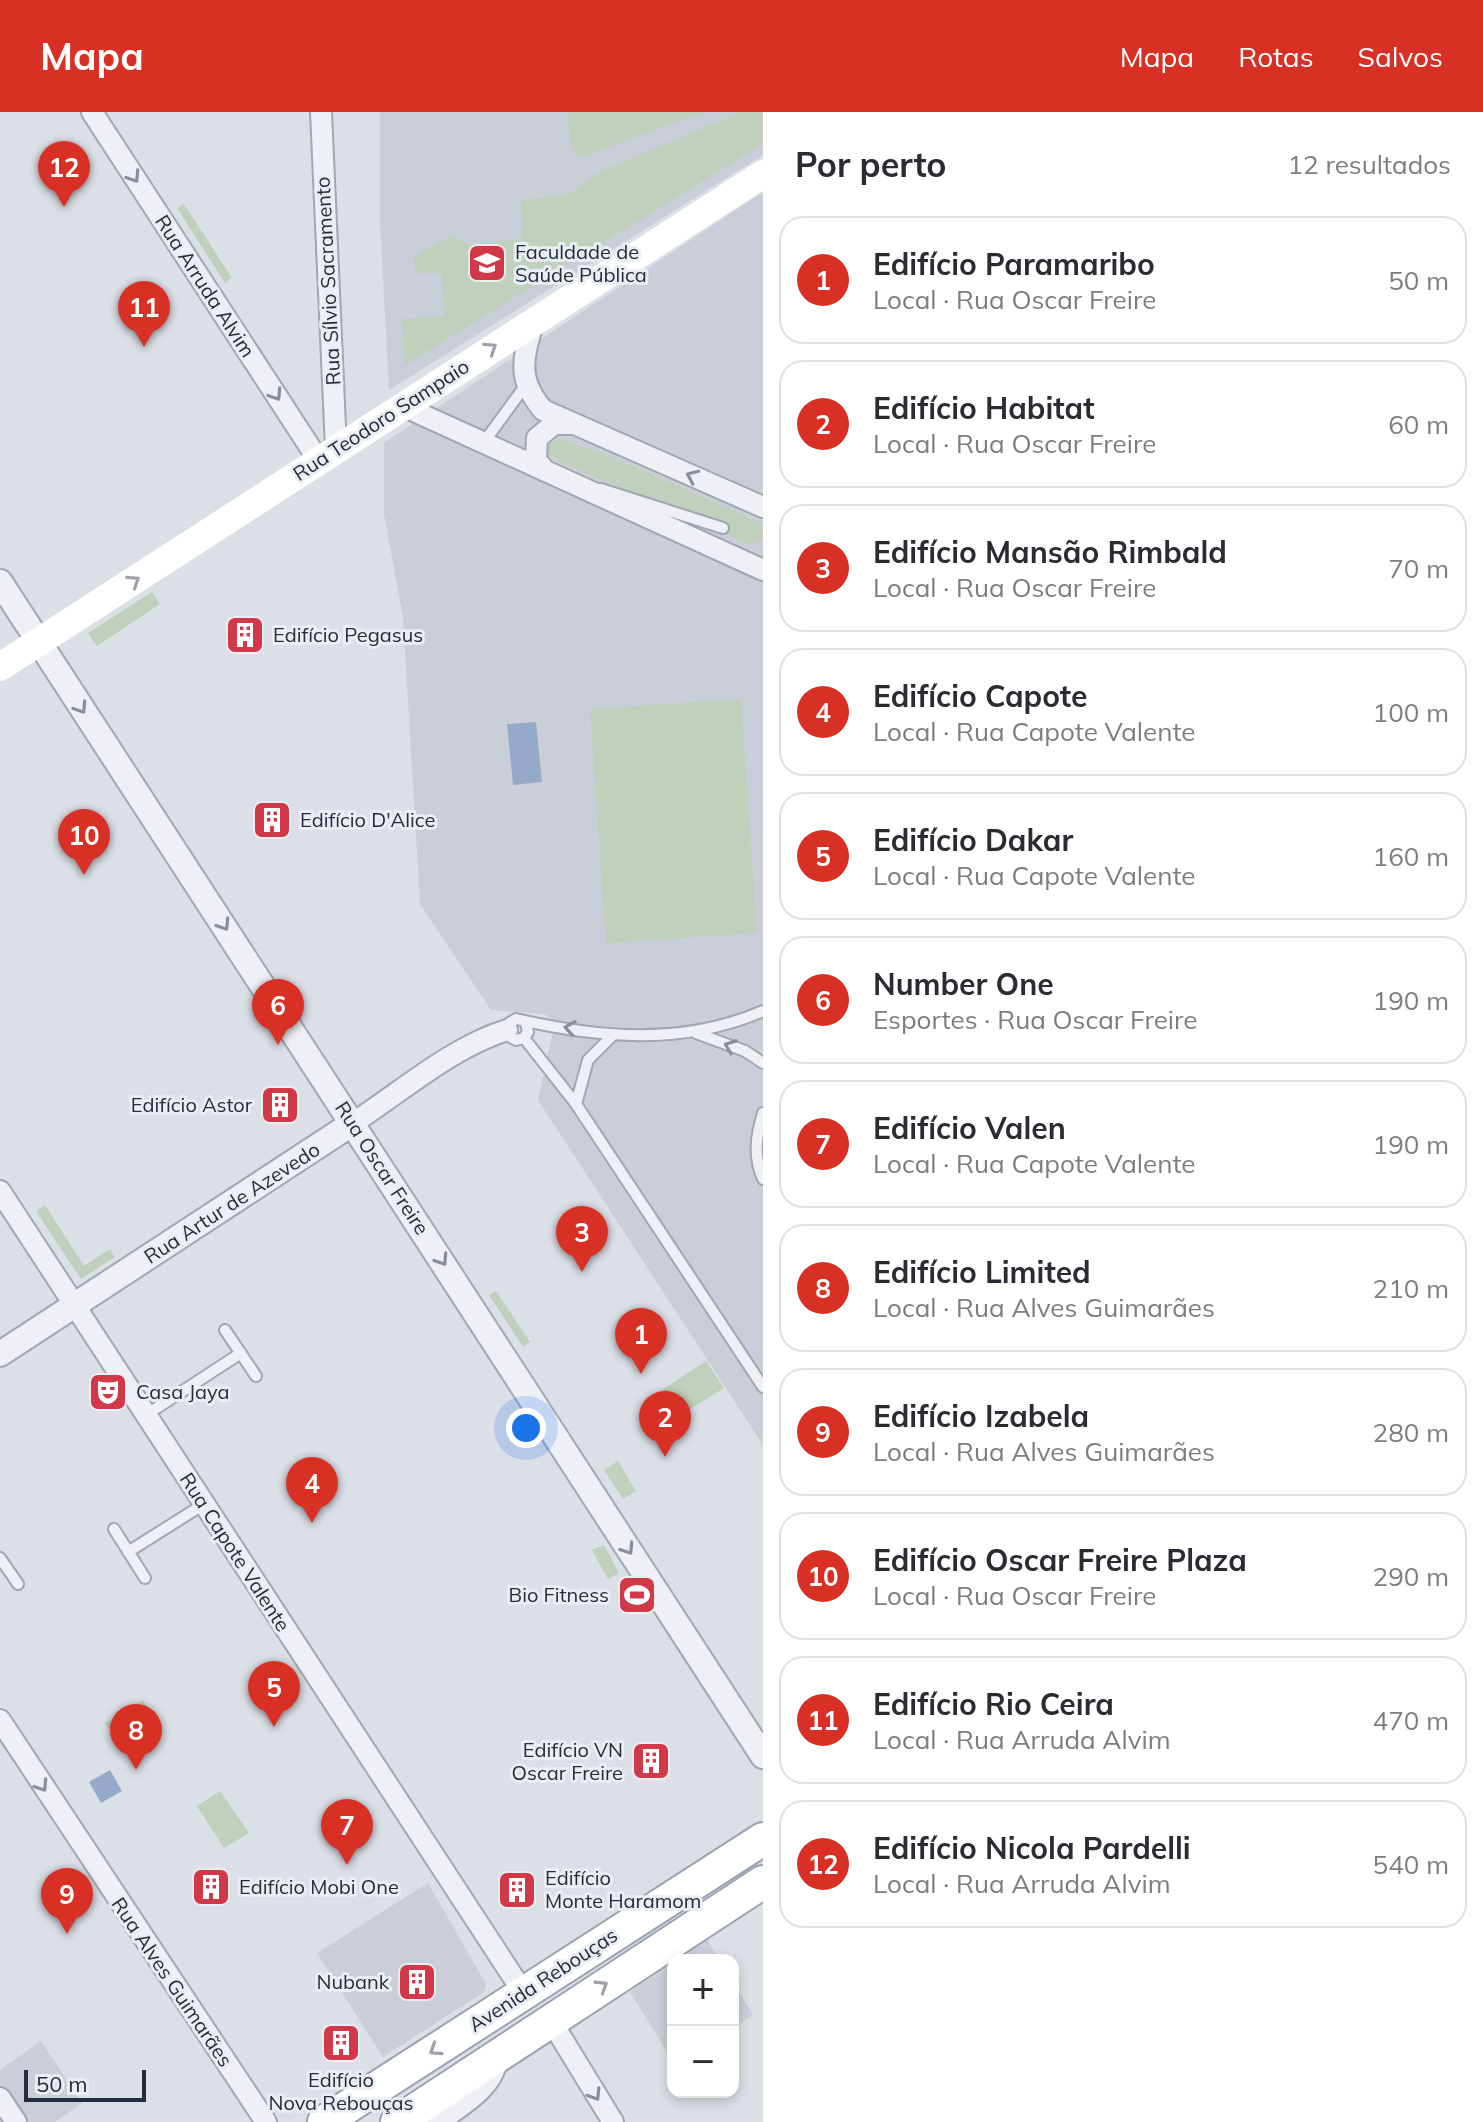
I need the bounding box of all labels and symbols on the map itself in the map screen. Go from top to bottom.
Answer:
pin: 12 [38,141,90,207]
one-way arrow [125,169,140,183]
street label: Rua Sílvio Sacramento [310,176,345,386]
street label: Rua Arruda Alvim [150,210,261,362]
place label: Faculdade de Saúde Pública [515,239,647,287]
school or university icon: Faculdade de Saúde Pública [466,242,508,284]
pin: 11 [118,281,170,347]
one-way arrow [483,343,497,358]
street label: Rua Teodoro Sampaio [288,353,473,486]
one-way arrow [267,387,282,401]
one-way arrow [685,469,700,485]
one-way arrow [125,575,139,590]
building icon: Edifício Pegasus [224,614,266,656]
place label: Edifício Pegasus [273,622,423,647]
one-way arrow [72,699,87,713]
building icon: Edifício D'Alice [251,799,293,841]
place label: Edifício D'Alice [300,807,435,832]
pin: 10 [58,809,110,875]
one-way arrow [214,916,229,931]
pin: 6 [252,979,304,1045]
one-way arrow [563,1020,576,1037]
one-way arrow [724,1039,738,1056]
building icon: Edifício Astor [259,1084,301,1126]
place label: Edifício Astor [131,1092,253,1117]
street label: Rua Oscar Freire [330,1096,435,1239]
street label: Rua Artur de Azevedo [139,1136,324,1269]
pin: 3 [556,1206,608,1272]
one-way arrow [433,1251,448,1266]
pin: 1 [615,1308,667,1374]
theatre icon: Casa Jaya [87,1371,129,1413]
place label: Casa Jaya [136,1379,229,1404]
pin: 2 [639,1391,691,1457]
your location [506,1408,546,1448]
pin: 4 [286,1457,338,1523]
street label: Rua Capote Valente [175,1468,296,1636]
one-way arrow [619,1540,634,1554]
sports icon: Bio Fitness [616,1574,658,1616]
place label: Bio Fitness [509,1582,609,1607]
pin: 5 [248,1661,300,1727]
pin: 8 [110,1704,162,1770]
place label: Edifício VN Oscar Freire [512,1737,623,1785]
building icon: Edifício VN Oscar Freire [630,1740,672,1782]
one-way arrow [33,1777,48,1792]
pin: 7 [321,1799,373,1865]
place label: Edifício Monte Haramom [545,1865,701,1913]
building icon: Edifício Mobi One [190,1866,232,1908]
pin: 9 [41,1868,93,1934]
building icon: Edifício Monte Haramom [496,1869,538,1911]
place label: Edifício Mobi One [239,1874,399,1899]
street label: Rua Alves Guimarães [106,1892,238,2071]
street label: Avenida Rebouças [464,1922,622,2037]
building icon: Nubank [396,1961,438,2003]
place label: Nubank [317,1969,390,1994]
one-way arrow [593,1981,608,1996]
building icon: Edifício Nova Rebouças [320,2022,362,2064]
one-way arrow [429,2040,443,2055]
scale bar [24,2066,146,2102]
place label: Edifício Nova Rebouças [268,2067,414,2115]
one-way arrow [585,2086,600,2101]

